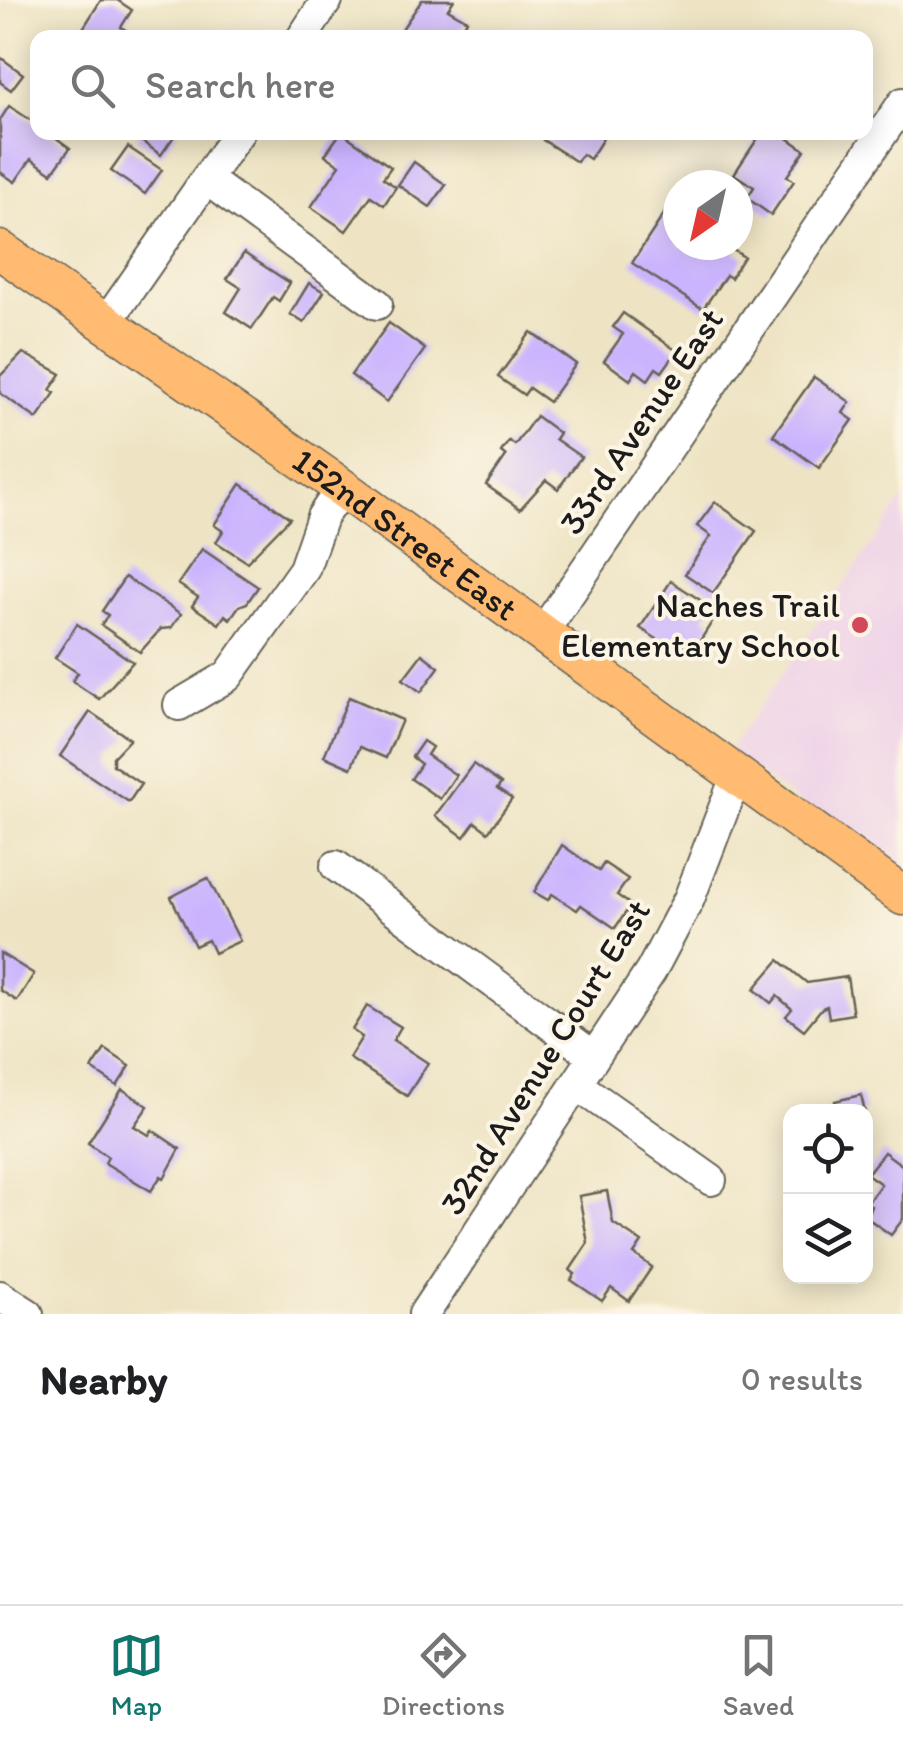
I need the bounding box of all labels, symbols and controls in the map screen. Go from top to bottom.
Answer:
search box [30,30,873,140]
icon: search [65,58,120,113]
text: Search here [145,62,336,108]
north arrow [663,170,753,260]
street label: 33rd Avenue East [550,300,732,542]
street label: 152nd Street East [285,439,526,629]
place label: Naches Trail Elementary School [561,584,840,666]
marker: Naches Trail Elementary School [849,614,871,636]
street label: 32nd Avenue Court East [431,892,659,1222]
map controls [783,1104,873,1284]
button: locate [783,1104,873,1194]
button: layers [783,1194,873,1284]
text: Nearby [40,1354,167,1405]
text: 0 results [741,1360,863,1398]
tab: Map [109,1628,164,1722]
tab: Directions [382,1628,505,1722]
tab: Saved [723,1628,794,1722]

